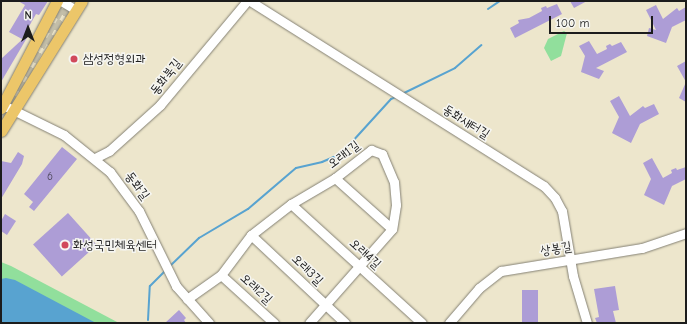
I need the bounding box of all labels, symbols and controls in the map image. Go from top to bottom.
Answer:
north arrow [8,8,48,48]
scale bar [551,8,655,34]
text: N [24,9,32,22]
text: 100 m [556,16,589,30]
place label: 삼성정형외과 [83,51,146,67]
marker: 삼성정형외과 [68,53,80,65]
street label: 동화북길 [147,56,185,98]
street label: 동화새터길 [440,102,492,142]
street label: 오래1길 [325,138,363,172]
street label: 동화길 [121,169,153,203]
house number: 6 [47,170,53,184]
street label: 오래4길 [346,236,384,272]
place label: 화성국민체육센터 [73,237,157,253]
street label: 상봉길 [539,239,573,259]
marker: 화성국민체육센터 [60,240,70,250]
street label: 오래3길 [288,251,326,289]
street label: 오래2길 [237,270,275,308]

